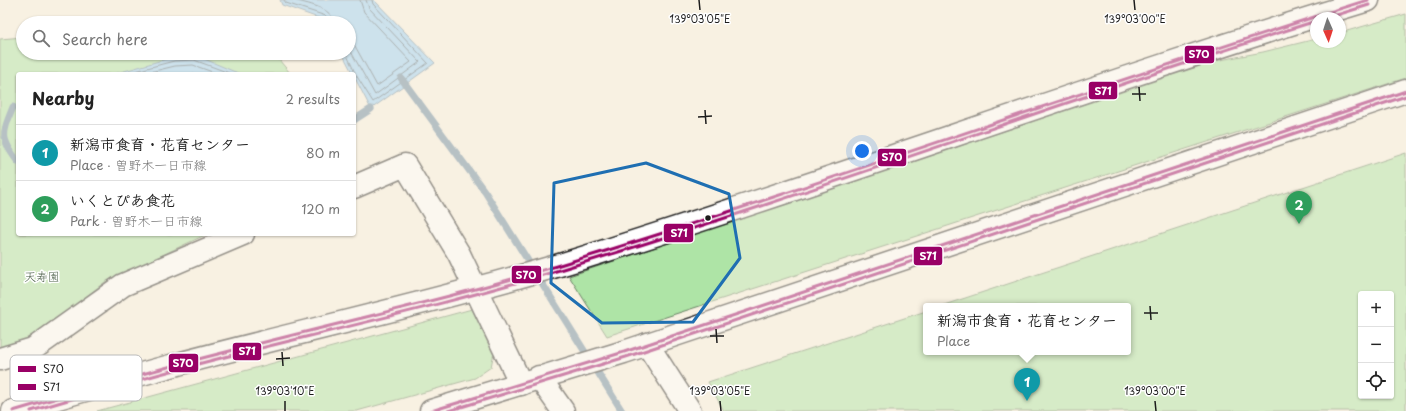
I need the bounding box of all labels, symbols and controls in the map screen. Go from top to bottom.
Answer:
text: 139°03'05"E [670,11,730,26]
text: 139°03'00"E [1104,11,1166,26]
north arrow [1310,12,1346,48]
search box [16,16,356,60]
icon: search [30,27,52,49]
text: Search here [62,27,148,50]
line badge: S70 [1184,45,1215,64]
text: S70 [1189,45,1209,62]
line badge: S71 [1088,81,1118,100]
text: S71 [1094,82,1112,99]
text: Nearby [32,85,94,111]
text: 2 results [286,89,340,108]
text: 新潟市食育・花育センター [70,132,250,155]
your location [852,141,872,161]
text: 1 [42,143,48,162]
text: 80 m [306,143,340,162]
line badge: S70 [877,148,907,167]
text: S70 [882,148,902,165]
text: Place · 曽野木一日市線 [70,155,206,174]
text: いくとぴあ食花 [70,188,175,211]
pin: 2 [1286,191,1312,224]
text: 2 [40,199,50,218]
text: 120 m [301,199,340,218]
text: Park · 曽野木一日市線 [70,211,202,230]
unlabelled marker [703,213,713,223]
line badge: S71 [663,223,694,243]
text: S71 [670,224,688,241]
line badge: S71 [913,246,943,266]
text: S71 [919,247,937,264]
line badge: S70 [511,265,542,284]
text: S70 [516,266,536,283]
park label: 天寿園 [24,267,60,285]
map controls [1358,291,1394,399]
button: + [1358,291,1394,327]
popup [923,303,1131,355]
text: 新潟市食育・花育センター [937,308,1117,331]
button: − [1358,327,1394,363]
text: Place [937,331,970,350]
line badge: S71 [232,342,262,361]
text: S71 [238,342,256,359]
line badge: S70 [168,353,199,373]
text: S70 [173,354,193,371]
legend [10,355,142,401]
text: S70 [43,360,64,377]
button: locate [1358,363,1394,399]
pin: 1 [1014,368,1040,401]
text: S71 [43,378,60,395]
text: 139°03'10"E [255,383,315,398]
text: 139°03'05"E [690,383,750,398]
text: 139°03'00"E [1124,383,1186,398]

